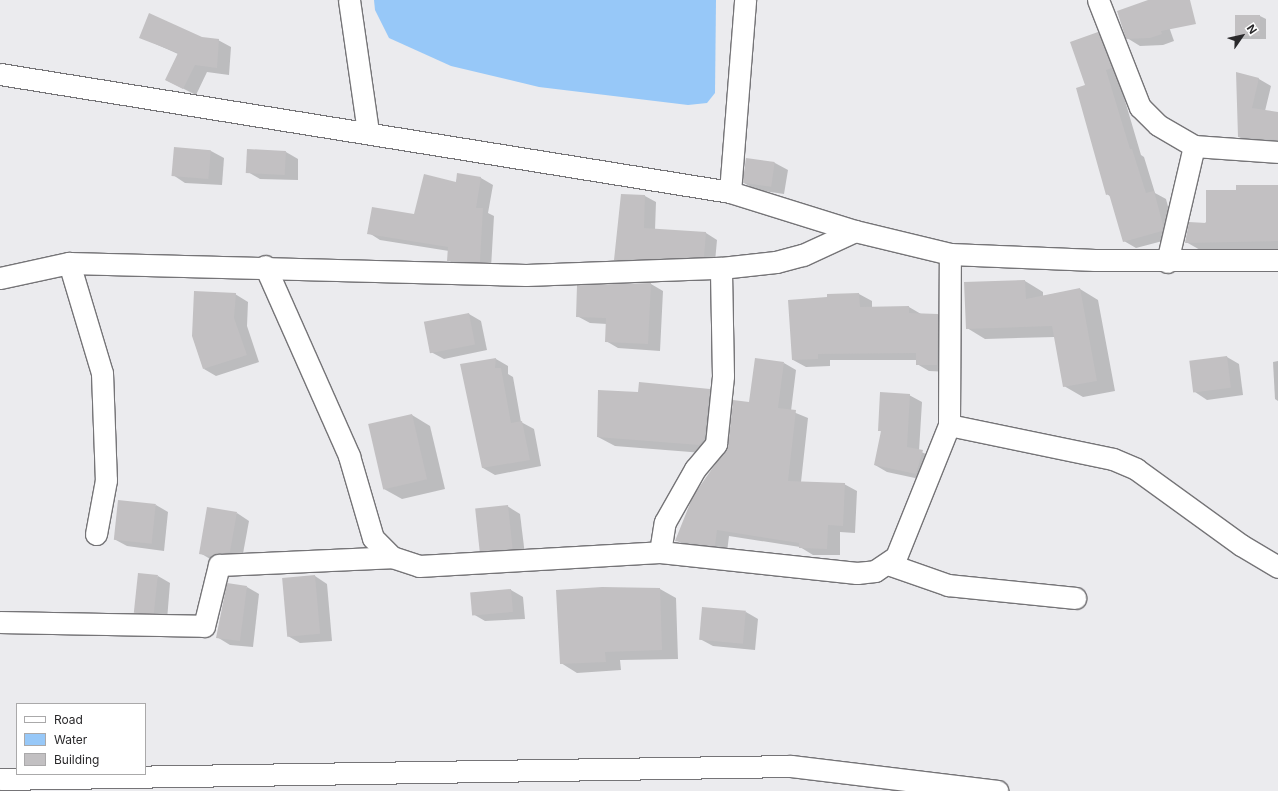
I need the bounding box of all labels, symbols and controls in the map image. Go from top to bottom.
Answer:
north arrow [1222,16,1262,56]
text: N [1244,22,1260,37]
legend [16,703,146,775]
text: Road [54,712,83,727]
text: Water [54,732,87,747]
text: Building [54,752,99,767]

